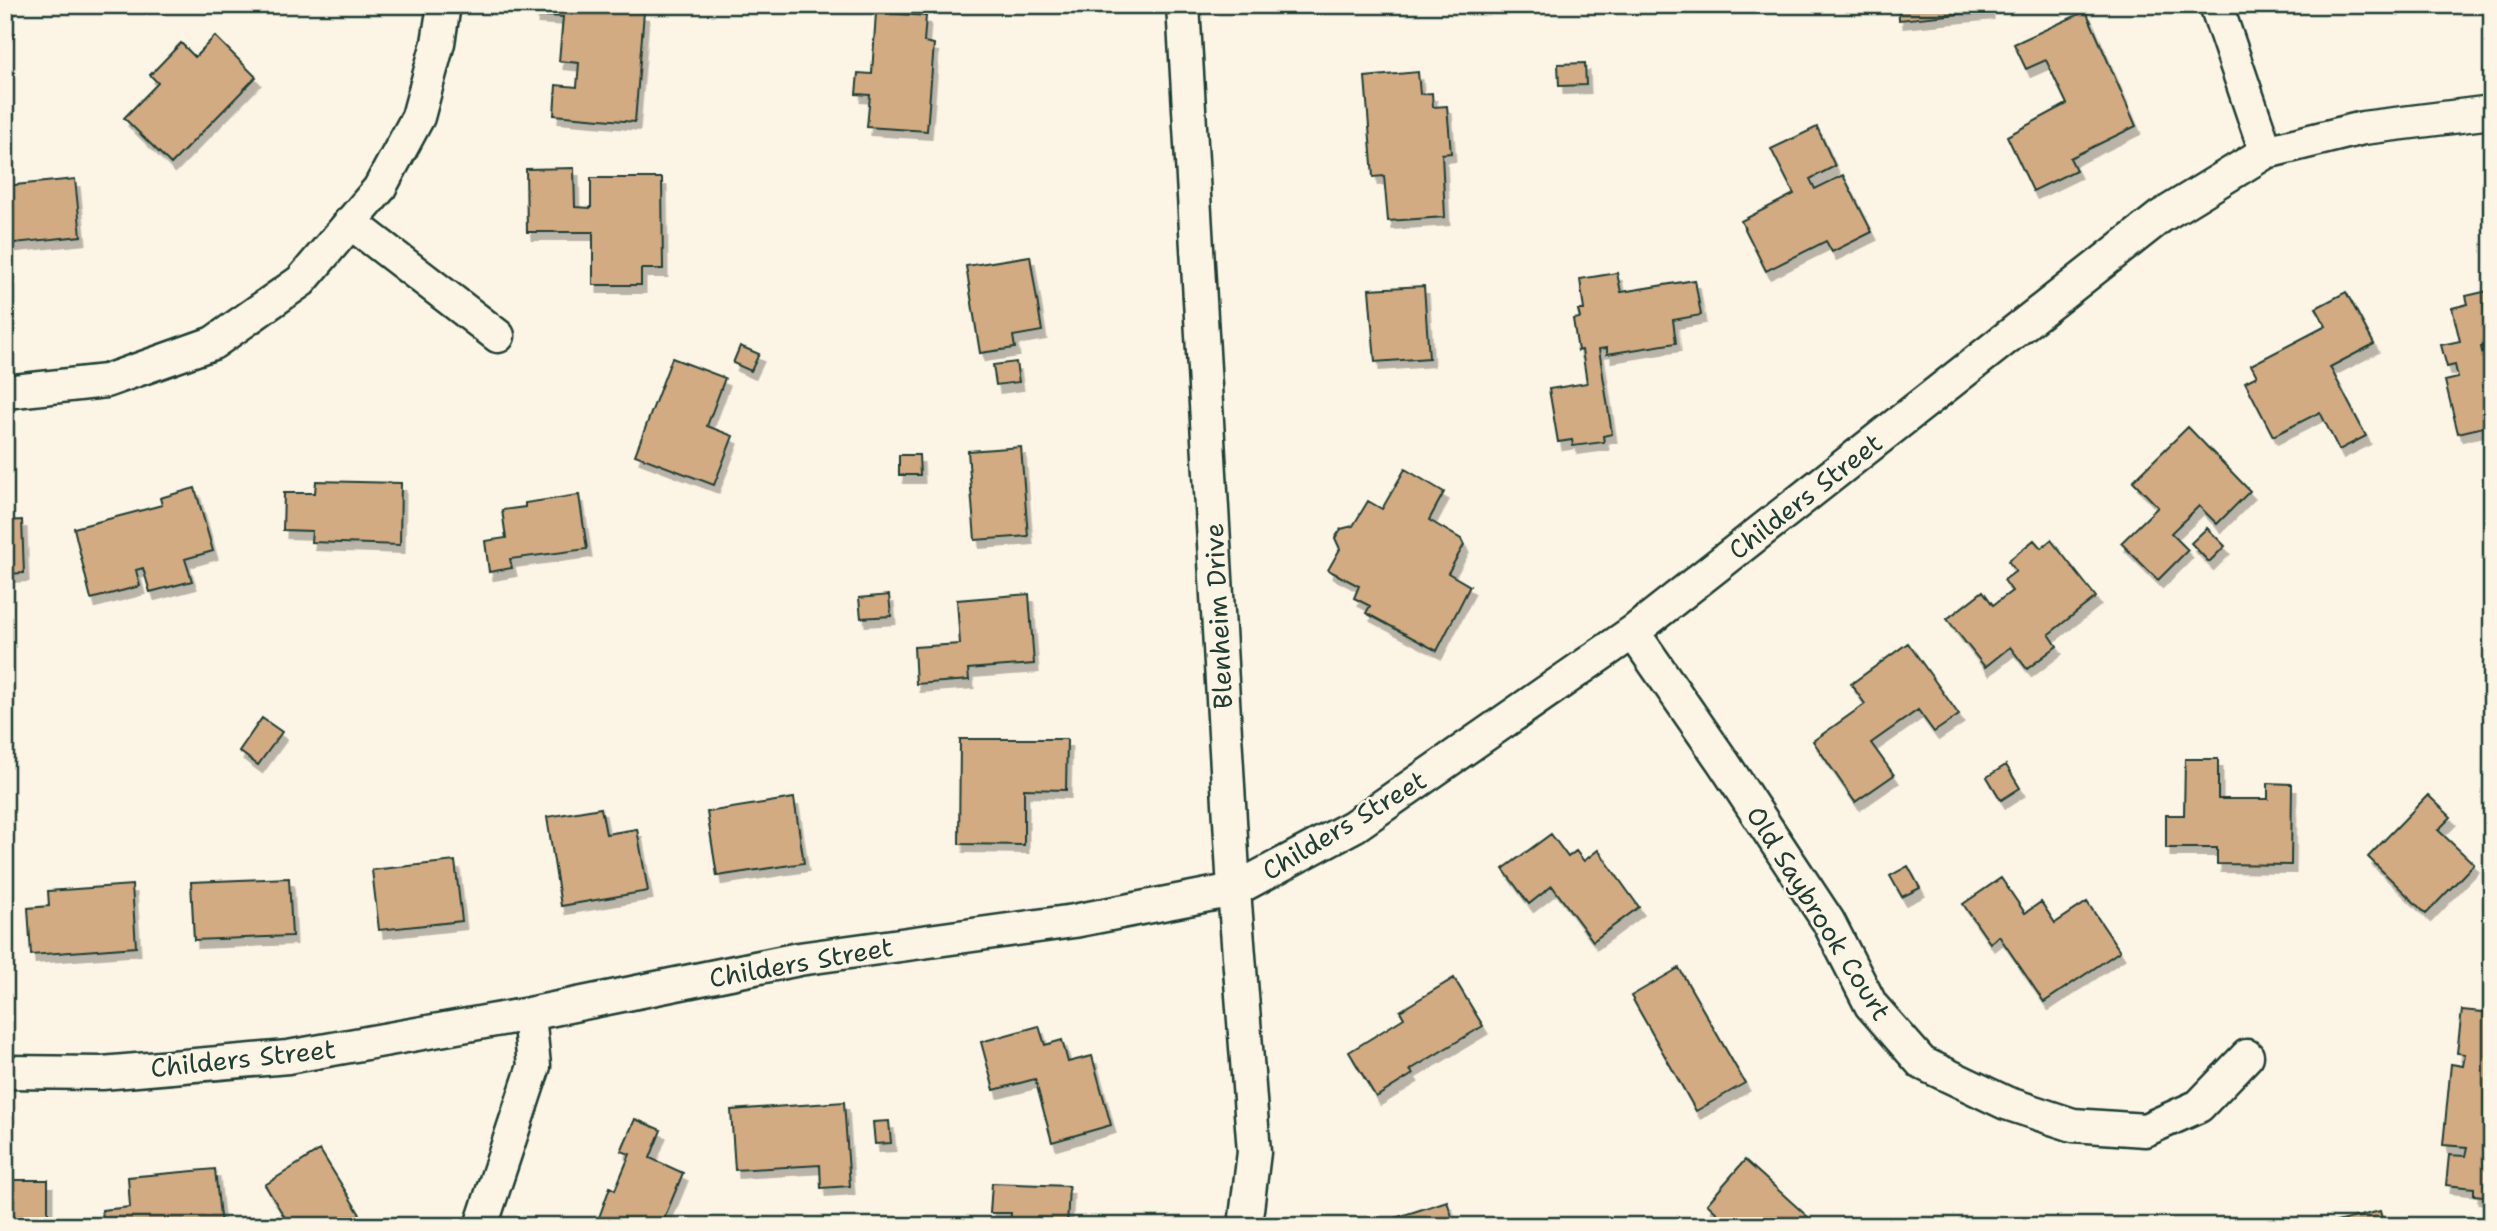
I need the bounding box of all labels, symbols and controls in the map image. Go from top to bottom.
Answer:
street label: Childers Street [1721,425,1889,567]
street label: Blenheim Drive [1196,522,1240,710]
street label: Childers Street [1255,762,1433,888]
street label: Old Saybrook Court [1739,799,1899,1027]
street label: Childers Street [706,929,896,995]
street label: Childers Street [149,1031,337,1085]

